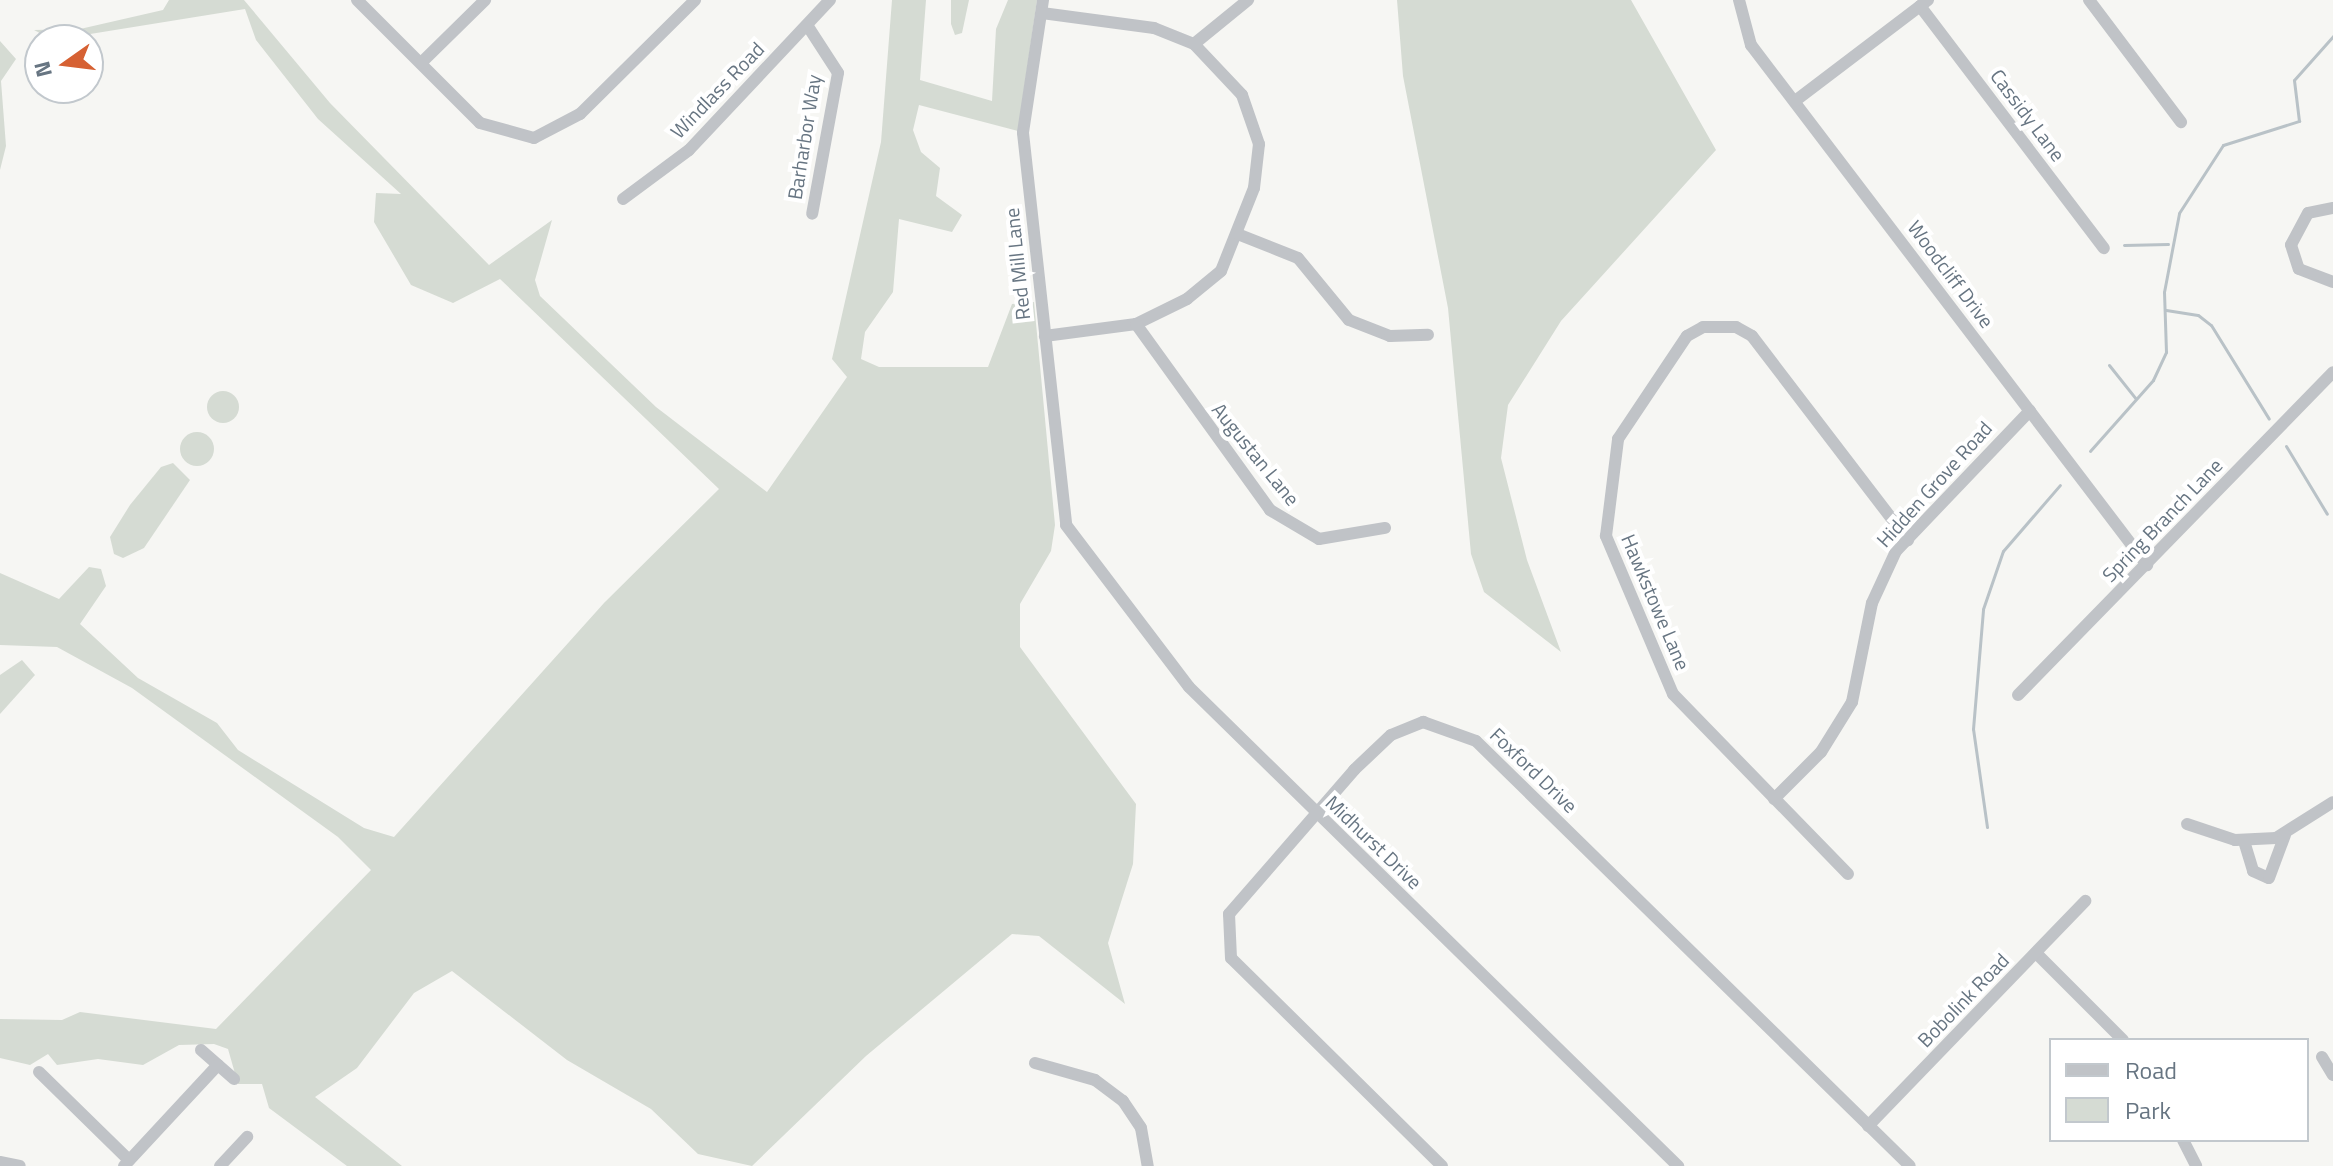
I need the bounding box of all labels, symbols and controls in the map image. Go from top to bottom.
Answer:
north arrow [24,24,104,104]
street label: Windlass Road [665,37,769,143]
text: N [24,58,61,81]
street label: Cassidy Lane [1986,64,2070,166]
street label: Barharbor Way [782,73,826,201]
street label: Red Mill Lane [999,207,1035,321]
street label: Woodcliff Drive [1903,216,1999,332]
street label: Augustan Lane [1207,398,1305,510]
street label: Hidden Grove Road [1871,416,1997,552]
street label: Spring Branch Lane [2097,453,2227,587]
street label: Hawkstowe Lane [1617,530,1695,674]
street label: Foxford Drive [1485,723,1583,817]
street label: Midhurst Drive [1321,790,1427,894]
street label: Bobolink Road [1912,948,2014,1052]
legend [2049,1038,2309,1142]
text: Road [2125,1052,2177,1088]
text: Park [2125,1092,2171,1128]

